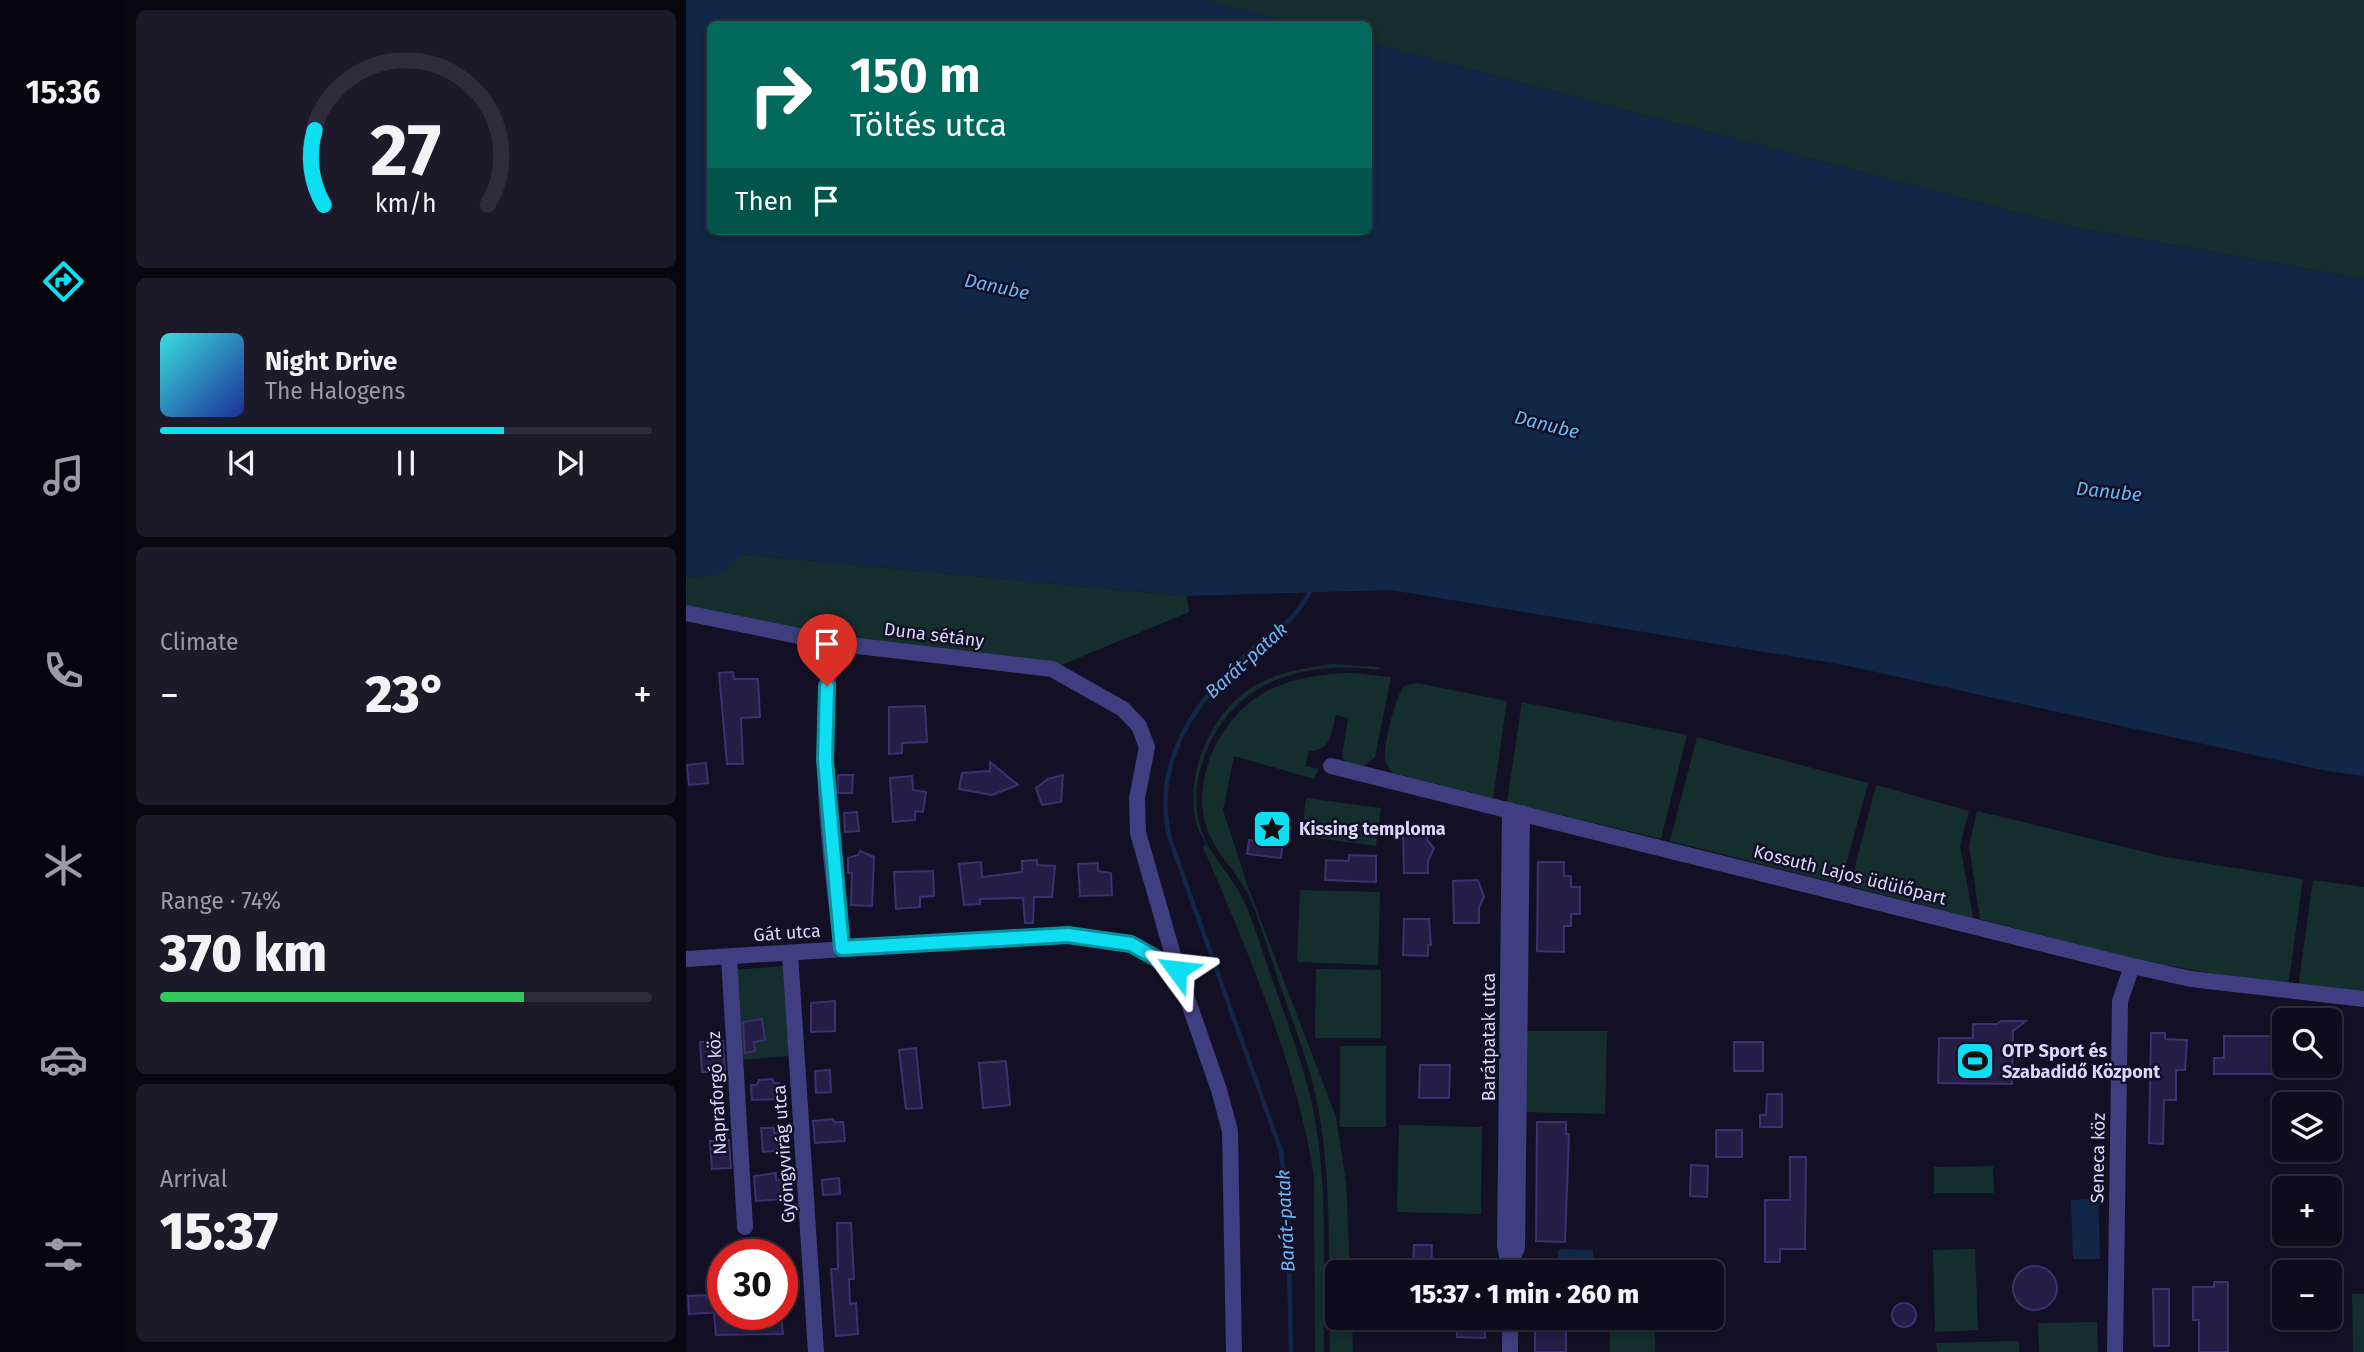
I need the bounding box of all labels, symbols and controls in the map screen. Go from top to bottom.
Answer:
text: 150 m [850,46,981,105]
icon: right [735,49,826,140]
text: 15:36 [26,73,100,111]
text: Töltés utca [850,106,1007,144]
text: 27 [371,108,441,195]
icon: arrive [807,182,845,220]
text: Then [735,186,793,217]
text: km/h [375,189,437,219]
icon: directions [39,257,88,306]
water label: Danube [962,268,1032,305]
text: Night Drive [265,346,397,377]
text: The Halogens [265,377,405,405]
water label: Danube [1512,405,1582,444]
icon: previous [223,444,261,482]
icon: pause [387,444,425,482]
icon: next [551,444,589,482]
icon: music [39,451,88,500]
water label: Danube [2075,477,2143,506]
pin [797,614,857,686]
water label: Barát-patak [1201,617,1292,703]
street label: Duna sétány [883,618,986,652]
icon: arrive [808,625,846,663]
text: Climate [160,628,239,656]
icon: phone [39,646,88,695]
text: 23° [365,663,447,726]
text: − [160,672,179,718]
text: + [633,672,652,718]
place icon: Kissing temploma [1251,808,1293,850]
place label: Kissing temploma [1299,818,1446,840]
street label: Kossuth Lajos üdülőpart [1751,840,1949,910]
icon: climate [39,841,88,890]
text: Range · 74% [160,887,281,915]
street label: Gát utca [753,920,821,946]
text: 370 km [160,922,327,985]
position arrow [1140,933,1214,1007]
street label: Barátpatak utca [1478,973,1500,1101]
map controls [2272,1008,2342,1330]
button: search [2272,1008,2342,1078]
street label: Napraforgó köz [703,1031,731,1155]
icon: car [39,1035,88,1084]
sports icon: OTP Sport és Szabadidő Központ [1954,1040,1996,1082]
place label: OTP Sport és Szabadidő Központ [2002,1040,2161,1083]
street label: Gyöngyvirág utca [768,1084,800,1224]
button: layers [2272,1092,2342,1162]
street label: Seneca köz [2086,1113,2110,1203]
text: Arrival [160,1165,227,1193]
water label: Barát-patak [1271,1169,1300,1273]
button: + [2272,1176,2342,1246]
text: 15:37 [160,1200,278,1263]
icon: filters [39,1230,88,1279]
speed limit sign: 30 [707,1239,798,1330]
button: − [2272,1260,2342,1330]
text: 15:37 · 1 min · 260 m [1410,1279,1639,1310]

